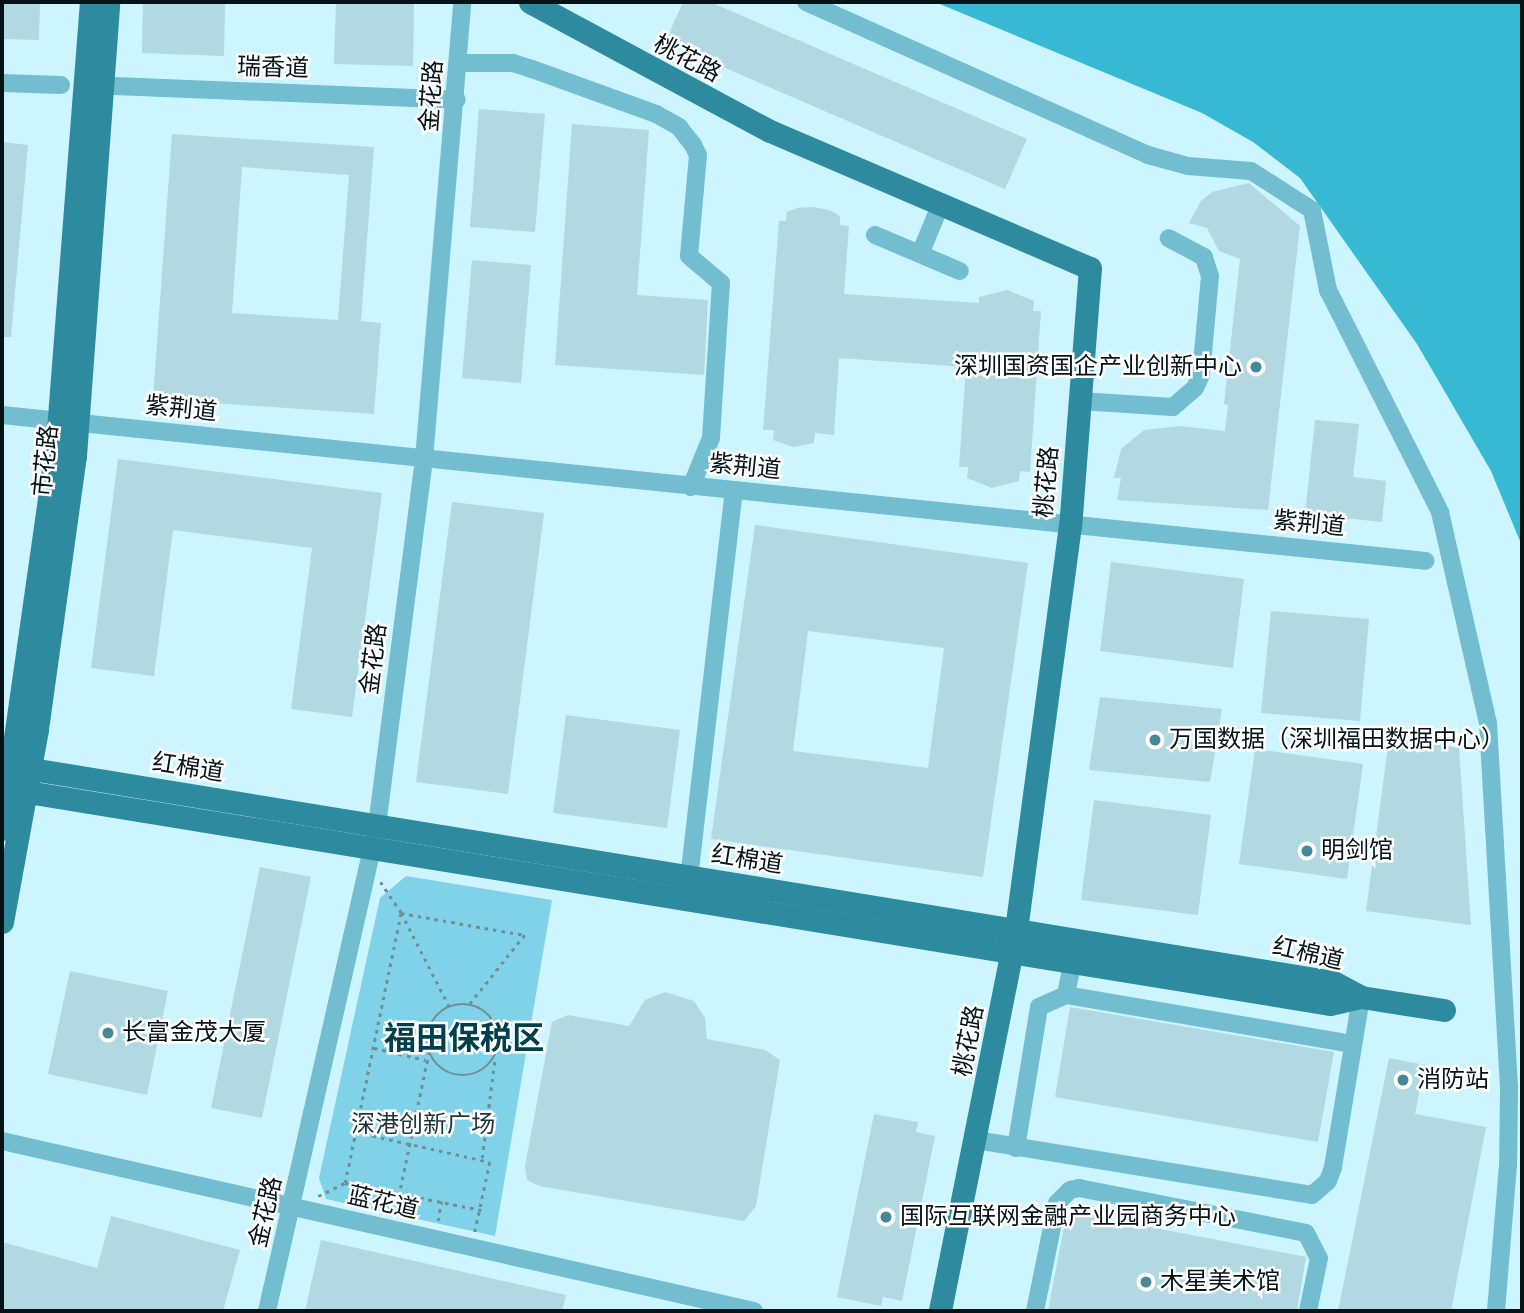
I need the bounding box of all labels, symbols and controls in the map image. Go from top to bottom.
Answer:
street label: 桃花路 [648,29,726,89]
street label: 瑞香道 [237,52,309,84]
street label: 金花路 [415,59,449,133]
place label: 深圳国资国企产业创新中心 [954,353,1242,381]
marker: 深圳国资国企产业创新中心 [1248,359,1264,375]
street label: 紫荆道 [144,391,218,427]
street label: 市花路 [28,424,64,498]
street label: 桃花路 [1030,445,1064,519]
street label: 紫荆道 [708,449,782,485]
street label: 紫荆道 [1272,506,1346,542]
street label: 金花路 [355,622,393,696]
place label: 万国数据（深圳福田数据中心） [1169,726,1505,754]
marker: 万国数据（深圳福田数据中心） [1147,732,1163,748]
street label: 红棉道 [150,748,226,788]
place label: 明剑馆 [1321,837,1393,865]
street label: 红棉道 [709,840,785,880]
marker: 明剑馆 [1299,843,1315,859]
street label: 红棉道 [1270,932,1346,976]
street label: 桃花路 [948,1003,990,1079]
place label: 长富金茂大厦 [122,1019,266,1047]
district label: 福田保税区 [384,1020,544,1058]
marker: 长富金茂大厦 [100,1025,116,1041]
place label: 消防站 [1417,1066,1489,1094]
marker: 消防站 [1395,1072,1411,1088]
park label: 深港创新广场 [351,1111,495,1139]
street label: 金花路 [244,1174,288,1250]
street label: 蓝花道 [345,1181,421,1225]
place label: 国际互联网金融产业园商务中心 [900,1203,1236,1231]
marker: 国际互联网金融产业园商务中心 [878,1209,894,1225]
place label: 木星美术馆 [1160,1268,1280,1296]
marker: 木星美术馆 [1138,1274,1154,1290]

